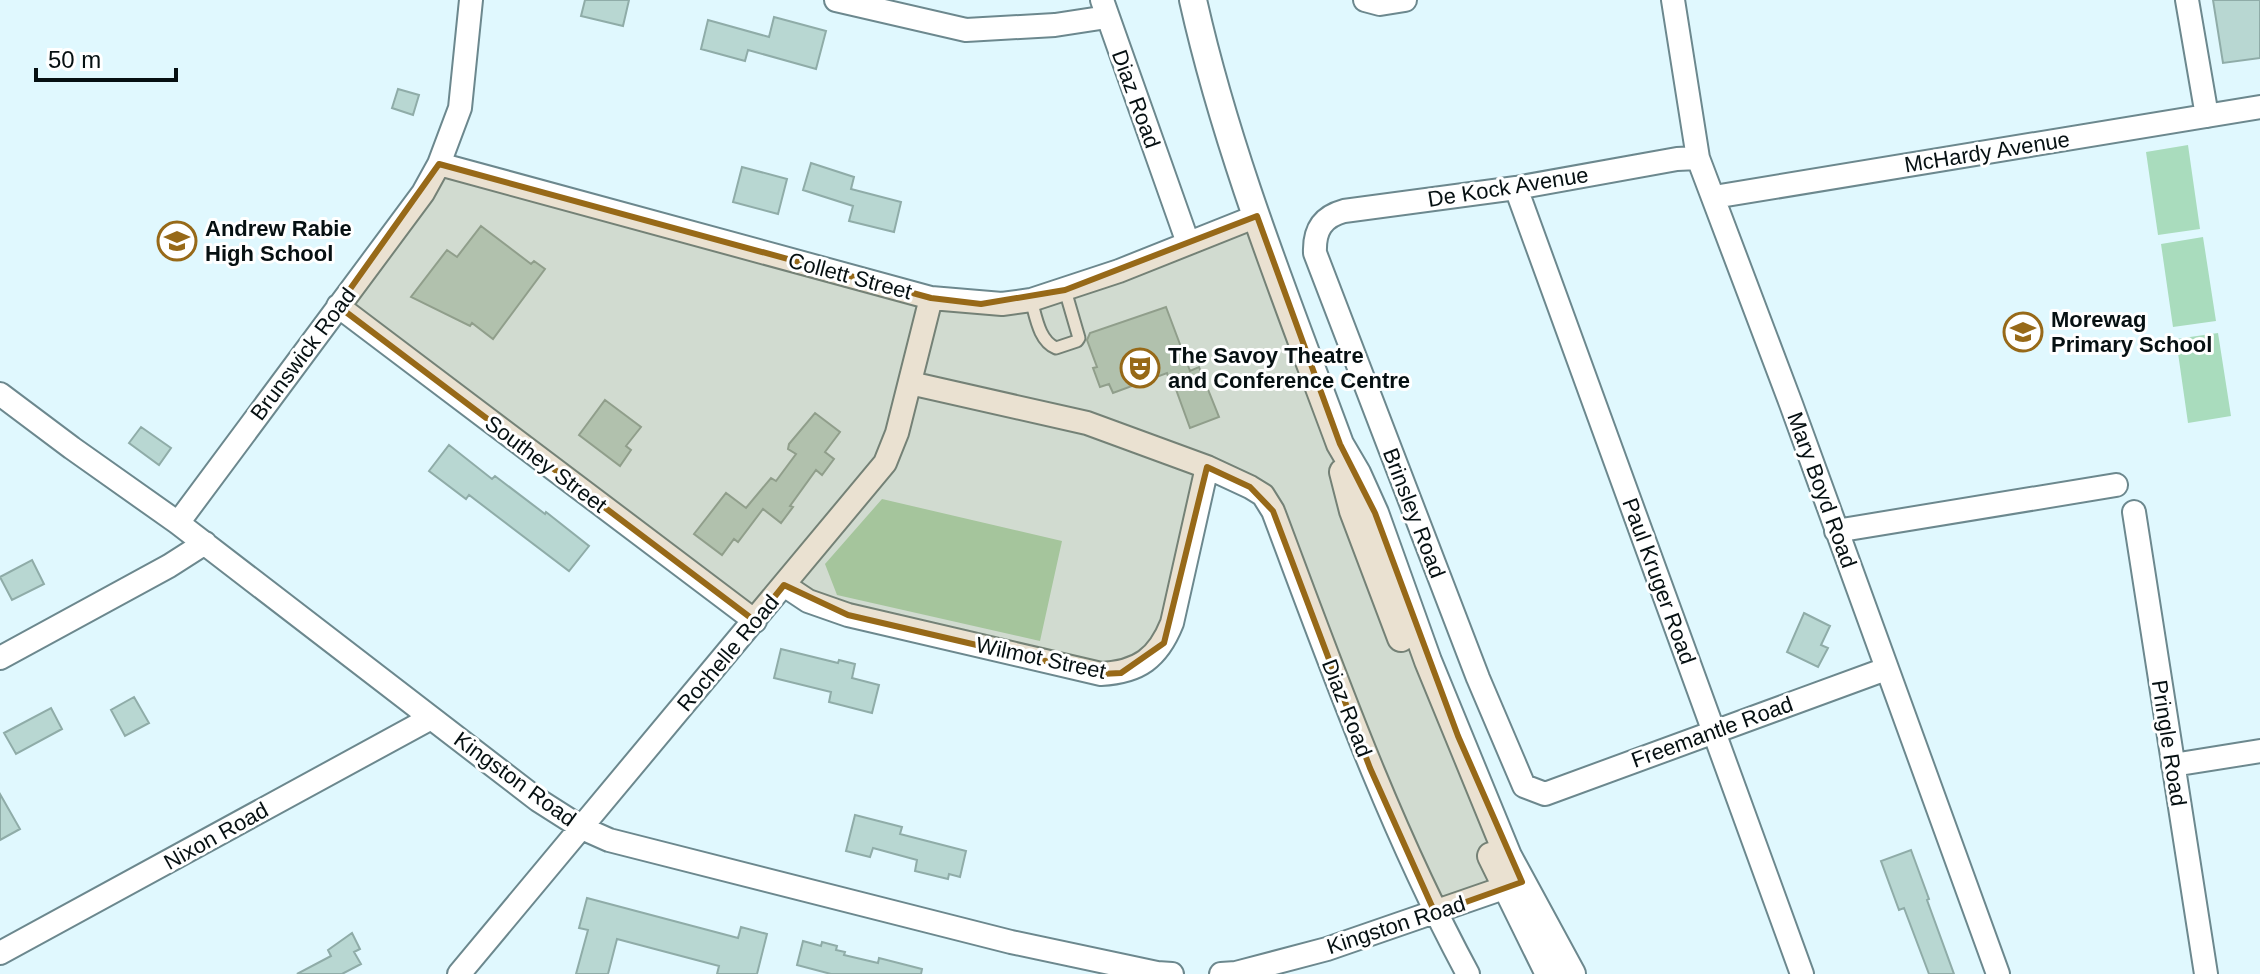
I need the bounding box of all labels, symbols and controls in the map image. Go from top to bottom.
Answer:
scale bar [36,32,176,82]
text: 50 m [48,46,101,73]
street label: Diaz Road [1107,46,1165,152]
street label: McHardy Avenue [1903,127,2071,177]
street label: De Kock Avenue [1426,162,1590,212]
place label: Andrew Rabie High School [205,216,352,266]
school or university icon: Andrew Rabie High School [156,220,198,262]
street label: Collett Street [785,247,915,305]
street label: Brunswick Road [245,283,361,425]
place label: Morewag Primary School [2051,307,2212,357]
school or university icon: Morewag Primary School [2002,311,2044,353]
place label: The Savoy Theatre and Conference Centre [1168,343,1410,393]
theatre icon: The Savoy Theatre and Conference Centre [1119,347,1161,389]
street label: Mary Boyd Road [1782,409,1862,571]
street label: Southey Street [480,410,612,518]
street label: Brinsley Road [1378,445,1450,581]
street label: Paul Kruger Road [1617,495,1701,667]
street label: Rochelle Road [672,590,784,716]
street label: Wilmot Street [974,632,1108,684]
street label: Diaz Road [1317,656,1377,760]
street label: Pringle Road [2147,678,2191,808]
street label: Freemantle Road [1628,691,1796,773]
street label: Kingston Road [449,726,581,832]
street label: Nixon Road [160,797,272,875]
street label: Kingston Road [1324,891,1468,959]

